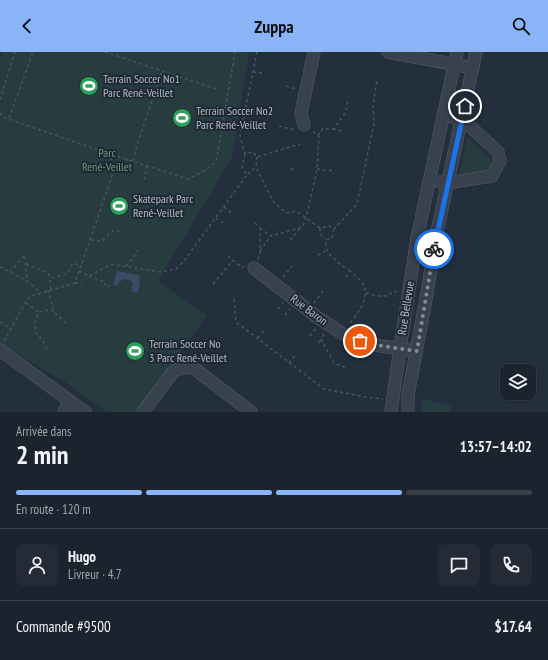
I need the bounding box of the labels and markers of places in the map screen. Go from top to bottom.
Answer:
place label: Terrain Soccer No1 Parc René-Veillet [103,71,180,100]
sports icon: Terrain Soccer No1 Parc René-Veillet [78,75,100,97]
pin [448,89,482,123]
place label: Terrain Soccer No2 Parc René-Veillet [196,103,273,132]
sports icon: Terrain Soccer No2 Parc René-Veillet [171,107,193,129]
place label: Skatepark Parc René-Veillet [133,191,194,220]
sports icon: Skatepark Parc René-Veillet [108,195,130,217]
pin [343,324,377,358]
place label: Terrain Soccer No 3 Parc René-Veillet [149,336,228,365]
sports icon: Terrain Soccer No 3 Parc René-Veillet [124,340,146,362]

